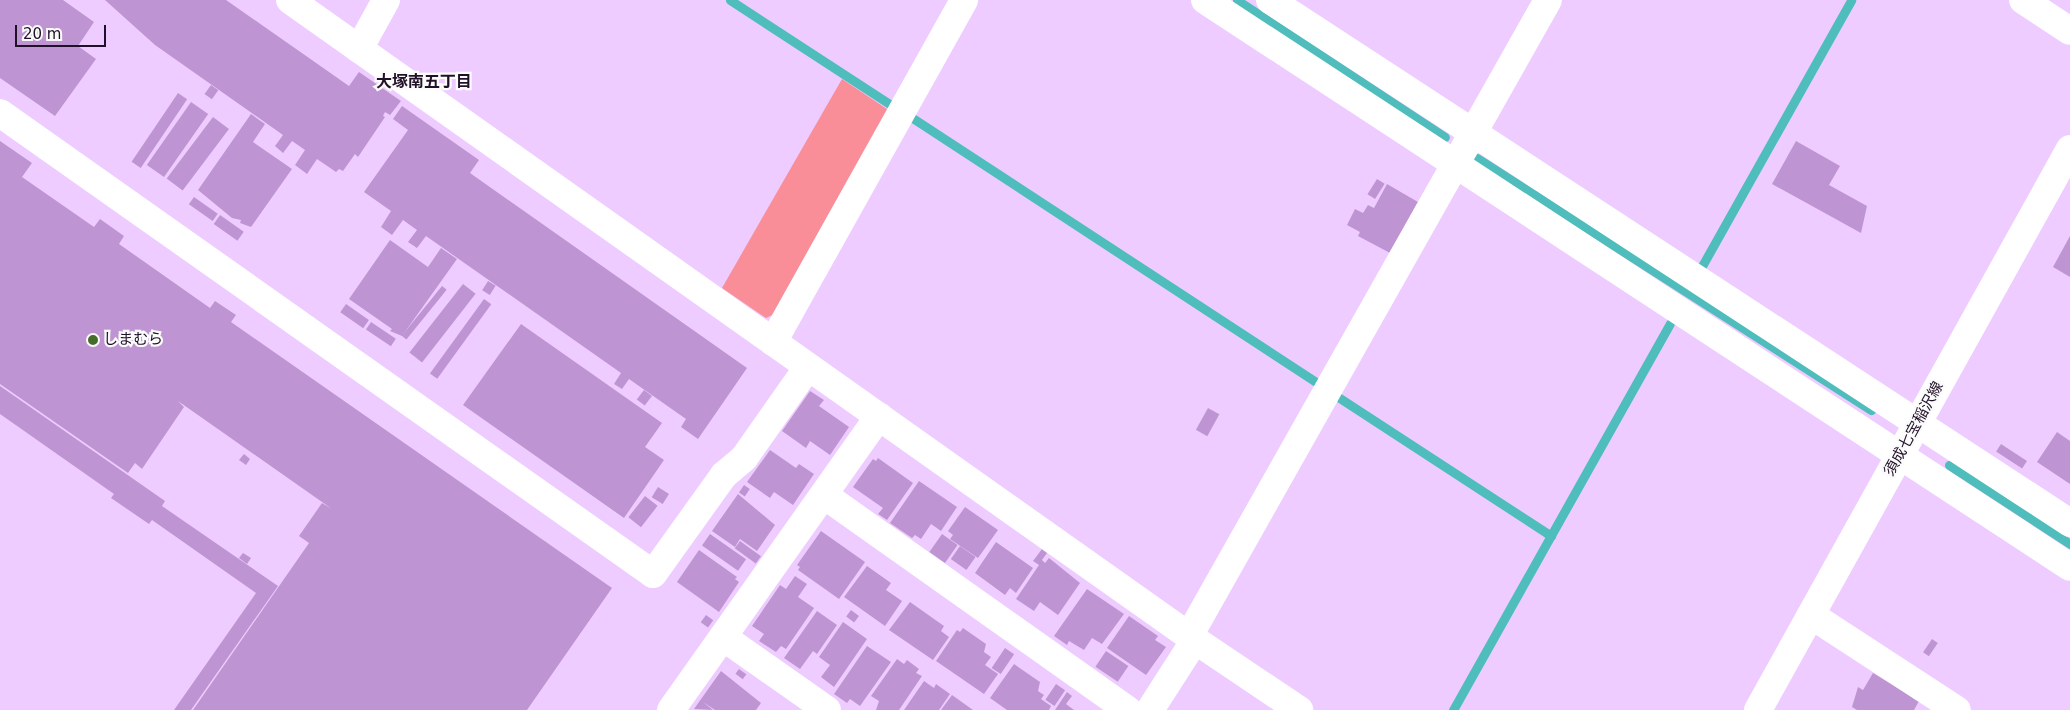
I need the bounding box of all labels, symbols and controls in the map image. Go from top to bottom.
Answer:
scale bar [18,15,109,47]
text: 20 m [23,25,61,43]
district label: 大塚南五丁目 [376,72,472,92]
place label: しまむら [103,331,163,349]
marker: しまむら [87,334,99,346]
street label: 須成七宝稲沢線 [1881,379,1947,479]

